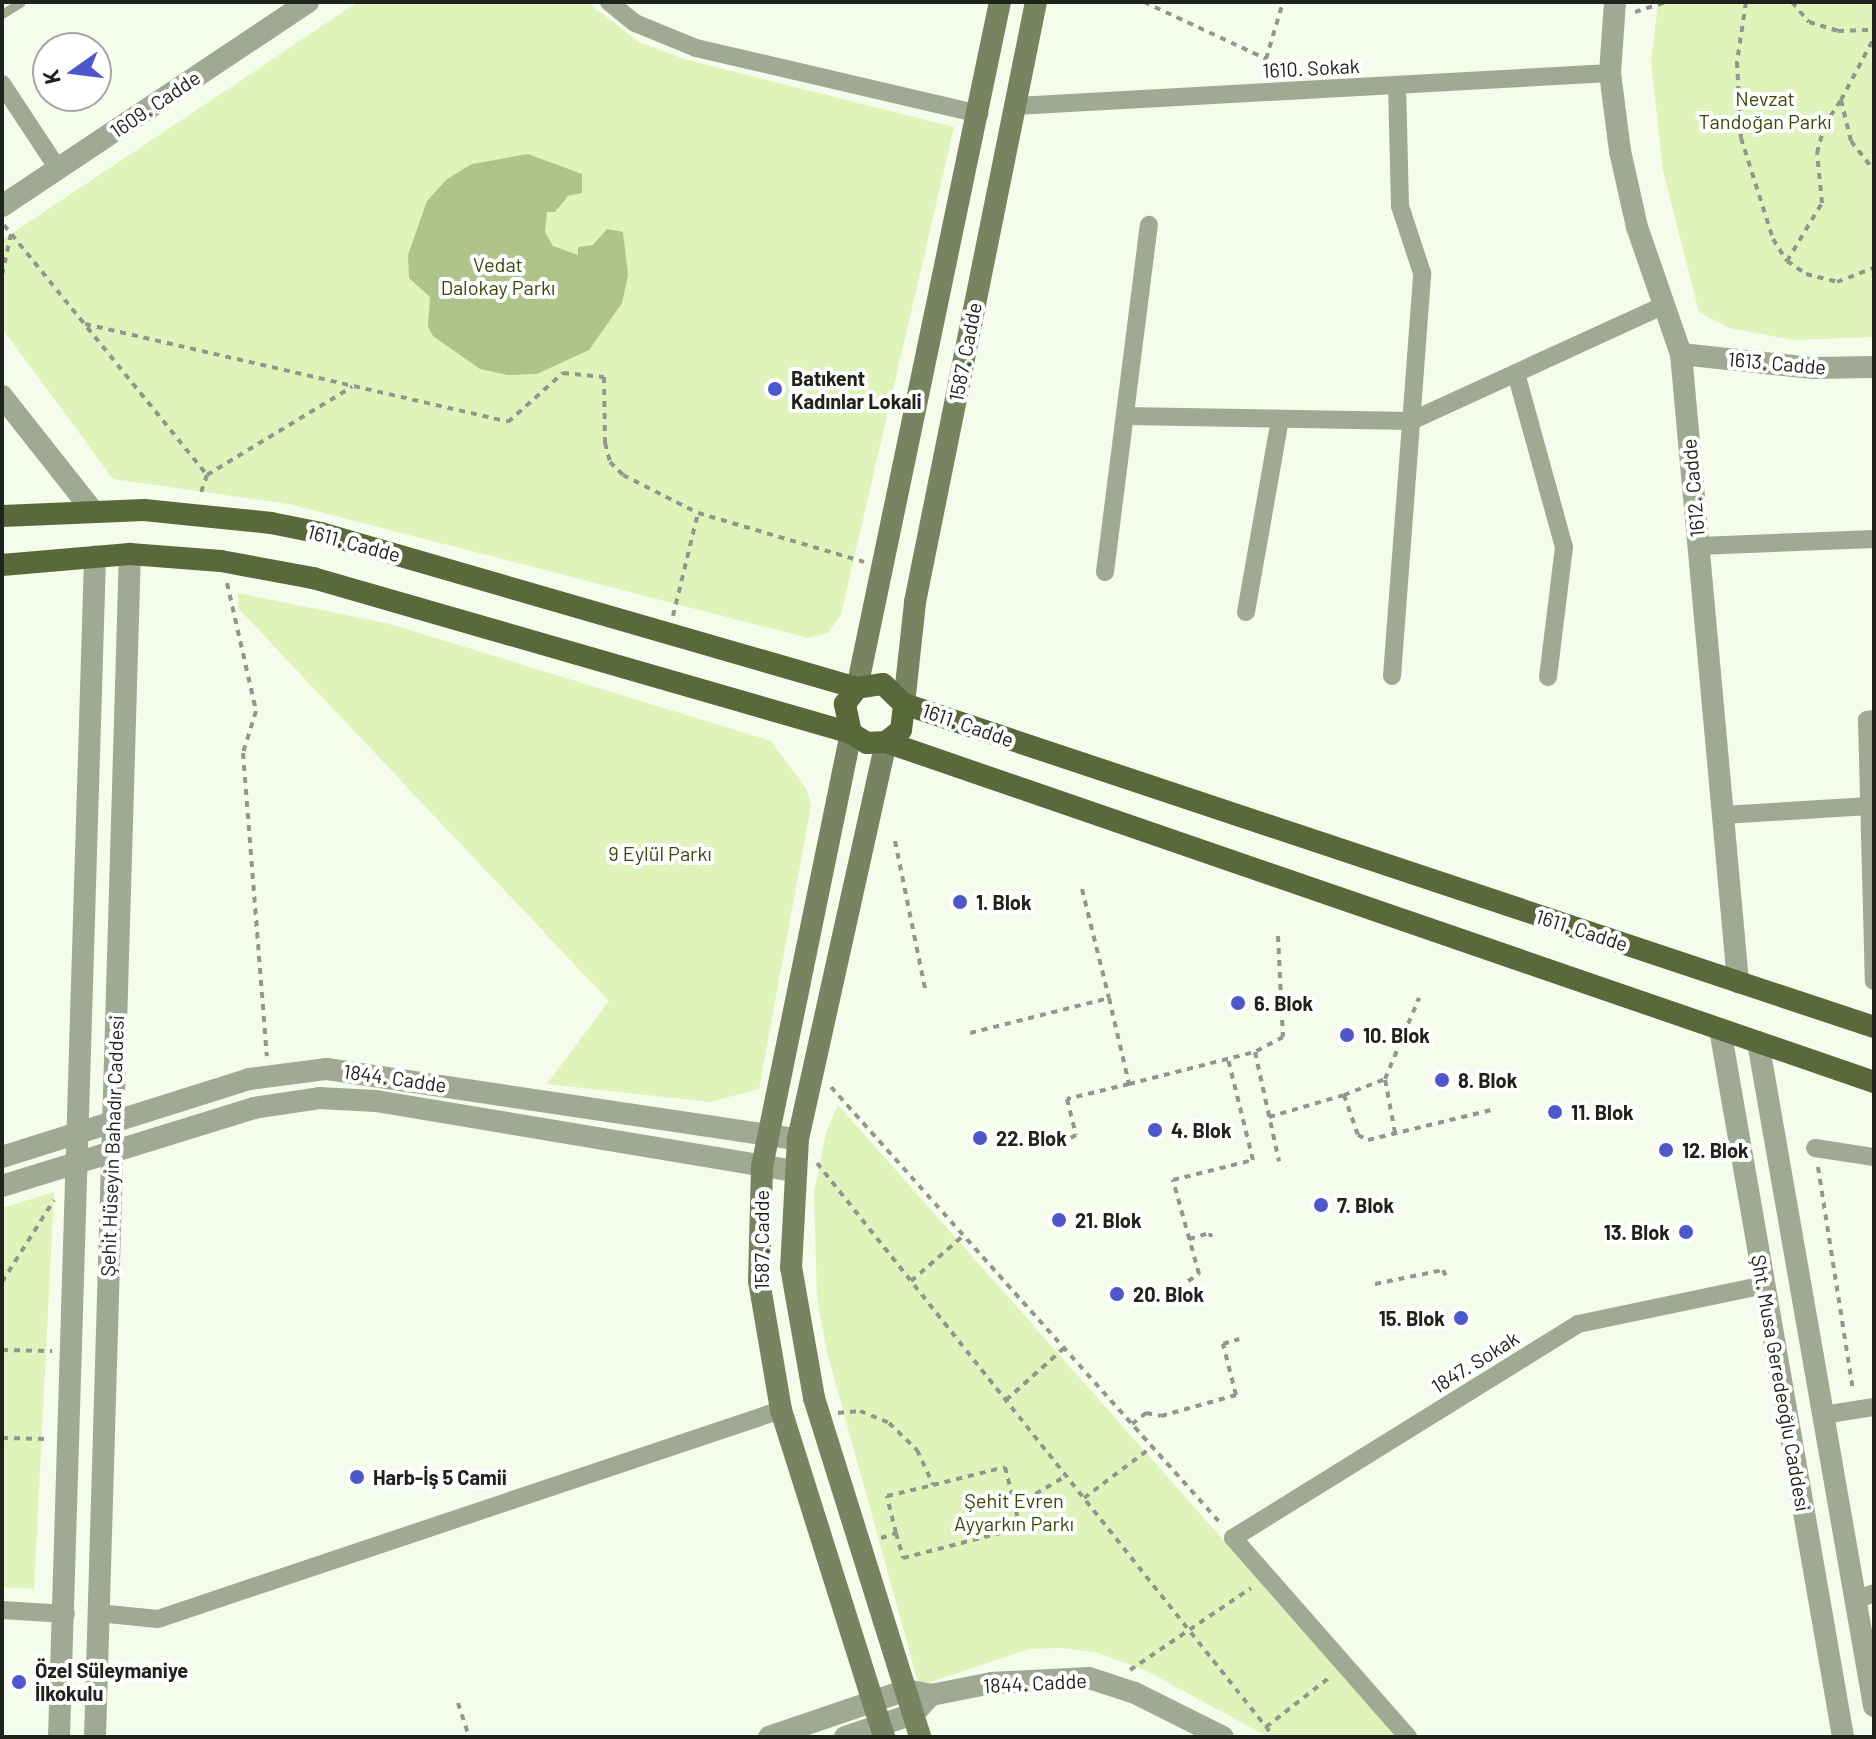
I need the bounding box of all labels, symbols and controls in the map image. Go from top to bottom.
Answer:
north arrow [32,32,112,112]
street label: 1610. Sokak [1262,53,1360,83]
street label: 1609. Cadde [105,65,205,143]
text: K [36,67,65,87]
park label: Nevzat Tandoğan Parkı [1699,87,1831,134]
park label: Vedat Dalokay Parkı [441,253,555,300]
street label: 1587. Cadde [944,300,986,404]
street label: 1613. Cadde [1727,347,1827,379]
place label: Batıkent Kadınlar Lokali [791,366,922,413]
marker: Batıkent Kadınlar Lokali [766,380,784,398]
street label: 1612. Cadde [1677,438,1709,538]
street label: 1611. Cadde [305,519,403,567]
street label: 1611. Cadde [919,698,1017,752]
park label: 9 Eylül Parkı [608,841,712,865]
place label: 1. Blok [976,890,1032,914]
marker: 1. Blok [951,893,969,911]
street label: 1611. Cadde [1533,904,1631,956]
place label: 6. Blok [1254,991,1313,1015]
marker: 6. Blok [1229,994,1247,1012]
street label: Şehit Hüseyin Bahadır Caddesi [95,1015,129,1277]
place label: 10. Blok [1363,1023,1430,1047]
marker: 10. Blok [1338,1026,1356,1044]
street label: 1844. Cadde [342,1059,448,1097]
place label: 8. Blok [1458,1068,1517,1092]
marker: 8. Blok [1433,1071,1451,1089]
place label: 11. Blok [1571,1100,1634,1124]
marker: 11. Blok [1546,1103,1564,1121]
place label: 4. Blok [1171,1118,1232,1142]
marker: 4. Blok [1146,1121,1164,1139]
place label: 22. Blok [996,1126,1067,1150]
marker: 22. Blok [971,1129,989,1147]
place label: 12. Blok [1682,1138,1749,1162]
marker: 12. Blok [1657,1141,1675,1159]
street label: 1587. Cadde [749,1190,773,1290]
place label: 7. Blok [1337,1193,1394,1217]
marker: 7. Blok [1312,1196,1330,1214]
place label: 21. Blok [1075,1208,1142,1232]
marker: 21. Blok [1050,1211,1068,1229]
place label: 13. Blok [1604,1220,1670,1244]
marker: 13. Blok [1677,1223,1695,1241]
street label: Şht. Musa Geredeoğlu Caddesi [1747,1253,1815,1513]
place label: 20. Blok [1133,1282,1204,1306]
marker: 20. Blok [1108,1285,1126,1303]
place label: 15. Blok [1379,1306,1445,1330]
marker: 15. Blok [1452,1309,1470,1327]
street label: 1847. Sokak [1427,1326,1523,1398]
place label: Harb-İş 5 Camii [373,1465,507,1489]
marker: Harb-İş 5 Camii [348,1468,366,1486]
park label: Şehit Evren Ayyarkın Parkı [954,1489,1074,1536]
place label: Özel Süleymaniye İlkokulu [35,1658,188,1705]
street label: 1844. Cadde [983,1668,1087,1698]
marker: Özel Süleymaniye İlkokulu [10,1673,28,1691]

